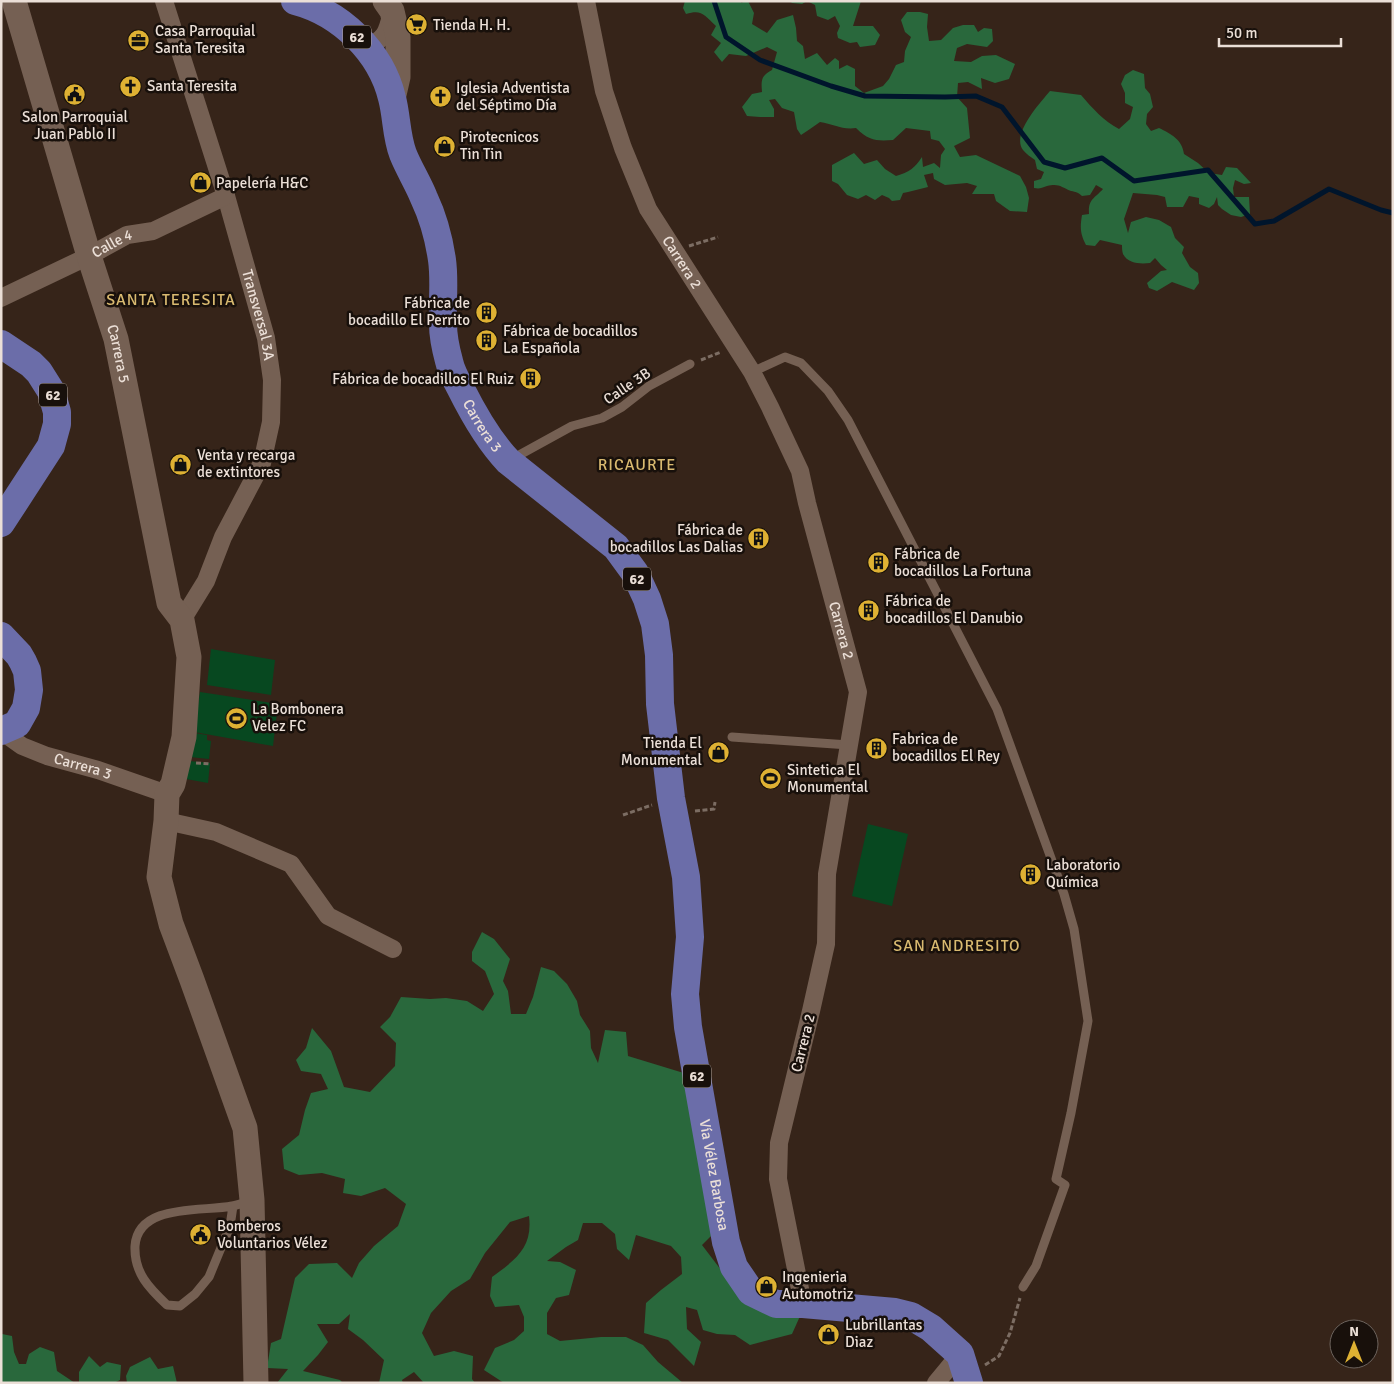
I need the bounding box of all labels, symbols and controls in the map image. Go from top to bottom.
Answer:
supermarket icon: Tienda H. H. [405,13,429,37]
scale bar [1219,15,1342,47]
place label: Tienda H. H. [433,16,510,34]
place label: Casa Parroquial Santa Teresita [155,22,256,57]
text: 50 m [1226,24,1257,42]
road number: 62 [343,26,371,48]
office icon: Casa Parroquial Santa Teresita [127,28,151,52]
church icon: Santa Teresita [119,74,143,98]
place label: Santa Teresita [147,77,237,95]
place label: Iglesia Adventista del Séptimo Día [456,79,570,114]
public building icon: Salon Parroquial Juan Pablo II [63,82,87,106]
church icon: Iglesia Adventista del Séptimo Día [428,85,452,109]
place label: Salon Parroquial Juan Pablo II [22,108,128,143]
place label: Pirotecnicos Tin Tin [460,128,539,163]
shop icon: Pirotecnicos Tin Tin [432,134,456,158]
shop icon: Papelería H&C [188,171,212,195]
place label: Papelería H&C [216,174,308,192]
street label: Calle 4 [89,225,133,262]
street label: Carrera 2 [658,232,706,292]
street label: Transversal 3A [238,267,278,362]
district label: SANTA TERESITA [106,290,236,310]
place label: Fábrica de bocadillo El Perrito [348,294,470,329]
building icon: Fábrica de bocadillo El Perrito [474,300,498,324]
street label: Carrera 5 [103,322,134,384]
place label: Fábrica de bocadillos La Española [503,322,638,357]
building icon: Fábrica de bocadillos La Española [475,328,499,352]
street label: Calle 3B [600,364,654,408]
building icon: Fábrica de bocadillos El Ruiz [518,367,542,391]
place label: Fábrica de bocadillos El Ruiz [332,370,514,388]
road number: 62 [39,384,67,406]
street label: Carrera 3 [459,396,506,456]
place label: Venta y recarga de extintores [197,446,295,481]
shop icon: Venta y recarga de extintores [169,452,193,476]
district label: RICAURTE [598,455,676,475]
place label: Fábrica de bocadillos Las Dalias [610,521,743,556]
building icon: Fábrica de bocadillos Las Dalias [747,527,771,551]
place label: Fábrica de bocadillos La Fortuna [894,545,1031,580]
building icon: Fábrica de bocadillos La Fortuna [866,551,890,575]
road number: 62 [623,568,651,590]
place label: Fábrica de bocadillos El Danubio [885,592,1023,627]
building icon: Fábrica de bocadillos El Danubio [857,598,881,622]
street label: Carrera 2 [825,600,858,661]
place label: La Bombonera Velez FC [252,700,344,735]
sports icon: La Bombonera Velez FC [224,706,248,730]
place label: Fabrica de bocadillos El Rey [892,730,1000,765]
place label: Tienda El Monumental [621,734,702,769]
building icon: Fabrica de bocadillos El Rey [864,736,888,760]
shop icon: Tienda El Monumental [706,740,730,764]
street label: Carrera 3 [52,749,114,783]
place label: Sintetica El Monumental [787,761,868,796]
sports icon: Sintetica El Monumental [759,767,783,791]
place label: Laboratorio Química [1046,856,1121,891]
building icon: Laboratorio Química [1018,862,1042,886]
district label: SAN ANDRESITO [893,936,1021,956]
street label: Carrera 2 [787,1012,819,1074]
road number: 62 [683,1064,711,1088]
street label: Vía Vélez Barbosa [695,1118,733,1232]
place label: Bomberos Voluntarios Vélez [217,1217,328,1252]
public building icon: Bomberos Voluntarios Vélez [189,1223,213,1247]
place label: Ingenieria Automotriz [782,1268,854,1303]
shop icon: Ingenieria Automotriz [754,1274,778,1298]
place label: Lubrillantas Diaz [845,1316,923,1351]
north arrow [1329,1319,1379,1369]
shop icon: Lubrillantas Diaz [817,1322,841,1346]
text: N [1349,1323,1359,1340]

